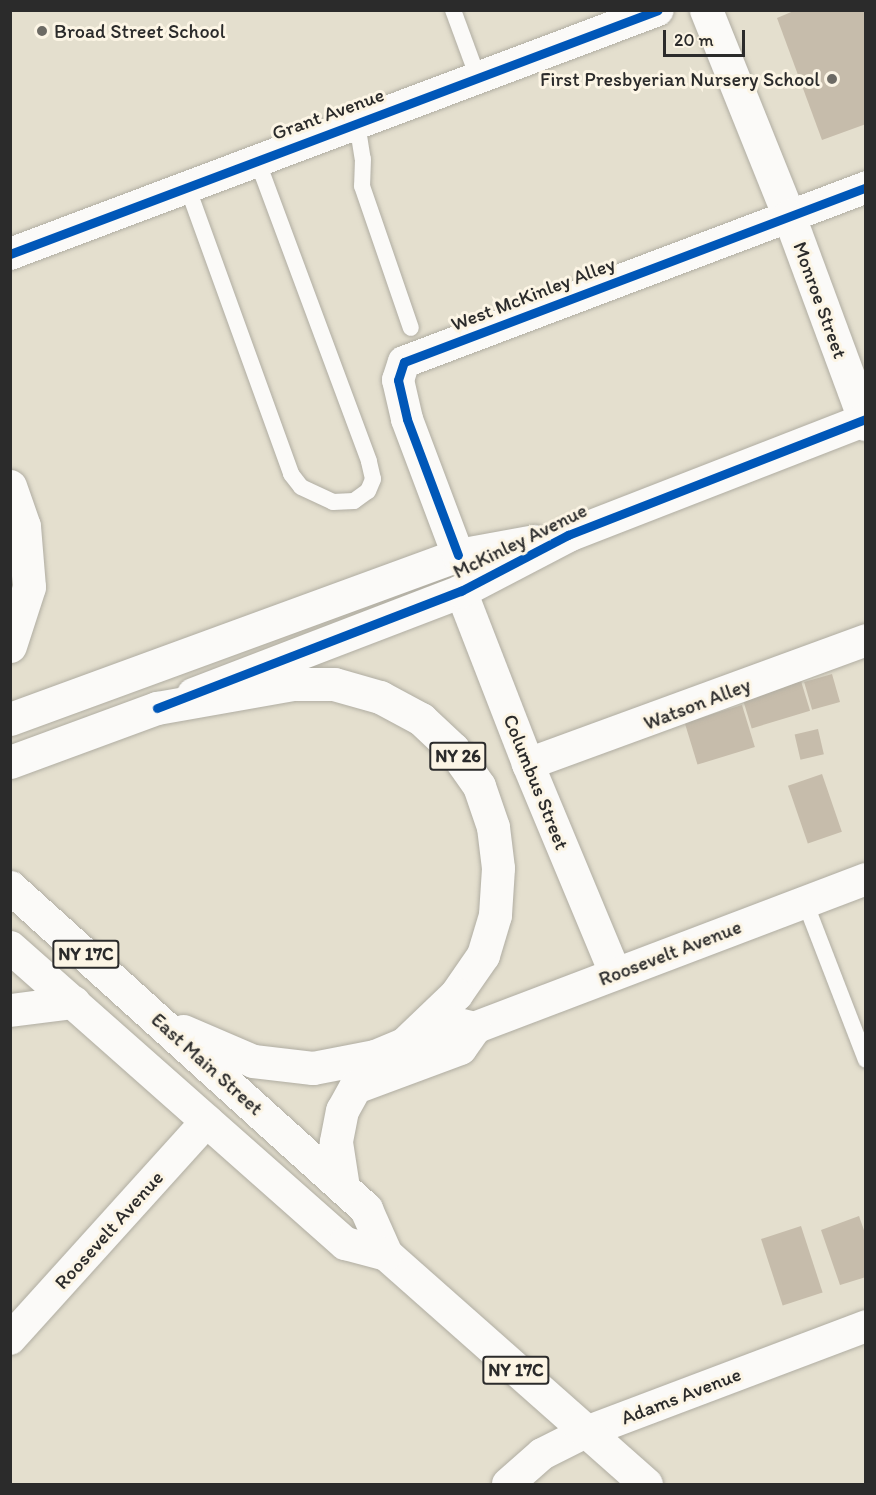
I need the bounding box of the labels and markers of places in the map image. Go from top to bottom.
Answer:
place label: Broad Street School [54,19,224,43]
marker: Broad Street School [35,24,49,38]
place label: First Presbyerian Nursery School [540,67,820,91]
marker: First Presbyerian Nursery School [825,72,839,86]

